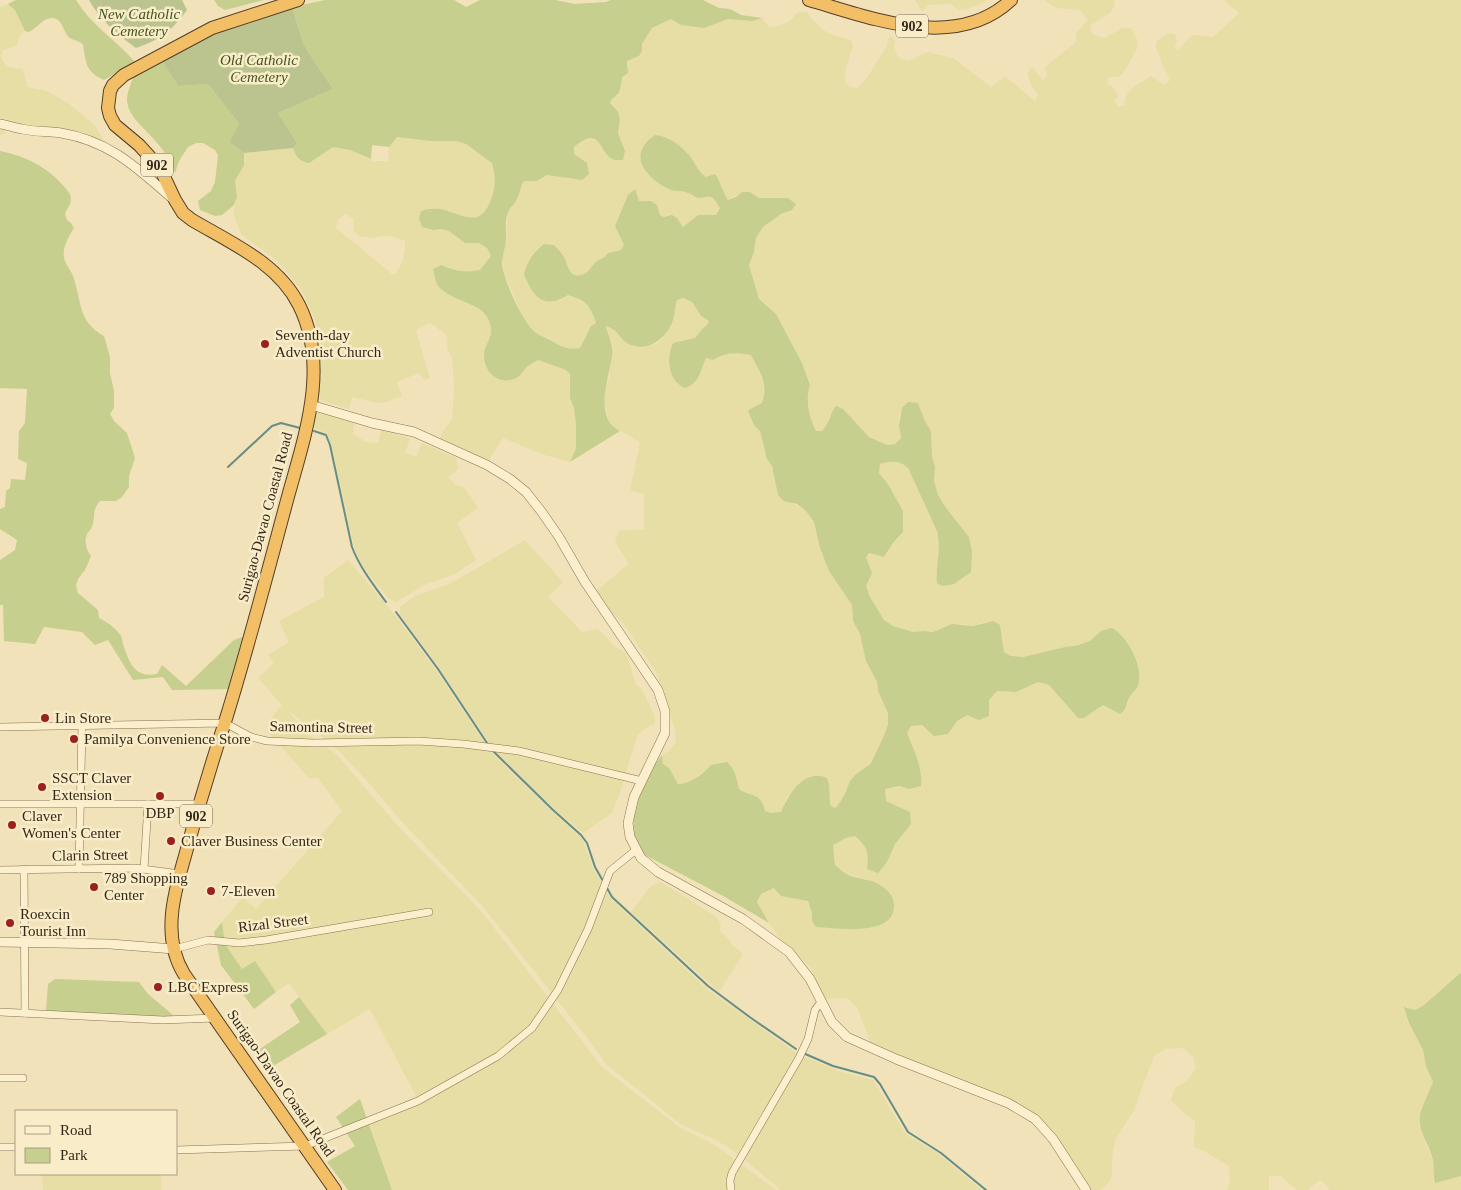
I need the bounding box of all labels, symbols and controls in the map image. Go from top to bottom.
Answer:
park label: New Catholic Cemetery [97,6,180,39]
road number: 902 [896,15,928,38]
park label: Old Catholic Cemetery [220,52,298,85]
road number: 902 [141,154,173,176]
place label: Seventh-day Adventist Church [275,327,382,360]
marker: Seventh-day Adventist Church [259,338,271,350]
street label: Surigao-Davao Coastal Road [235,430,295,604]
place label: Lin Store [55,710,112,726]
marker: Lin Store [39,712,51,724]
street label: Samontina Street [269,718,373,736]
place label: Pamilya Convenience Store [84,731,251,747]
marker: Pamilya Convenience Store [68,733,80,745]
place label: SSCT Claver Extension [52,770,131,803]
marker: SSCT Claver Extension [36,781,48,793]
marker: DBP [154,790,166,802]
road number: 902 [180,804,212,828]
place label: DBP [145,805,175,821]
place label: Claver Women's Center [22,808,121,841]
marker: Claver Women's Center [6,819,18,831]
place label: Claver Business Center [181,833,322,849]
marker: Claver Business Center [165,835,177,847]
street label: Clarin Street [52,846,129,864]
place label: 789 Shopping Center [104,870,188,903]
marker: 789 Shopping Center [88,881,100,893]
place label: 7-Eleven [221,883,276,899]
marker: 7-Eleven [205,885,217,897]
place label: Roexcin Tourist Inn [20,906,87,939]
street label: Rizal Street [237,911,310,935]
marker: Roexcin Tourist Inn [4,917,16,929]
place label: LBC Express [168,979,249,995]
marker: LBC Express [152,981,164,993]
street label: Surigao-Davao Coastal Road [224,1007,338,1160]
legend [15,1110,178,1175]
text: Road [60,1122,92,1138]
text: Park [60,1147,88,1163]

